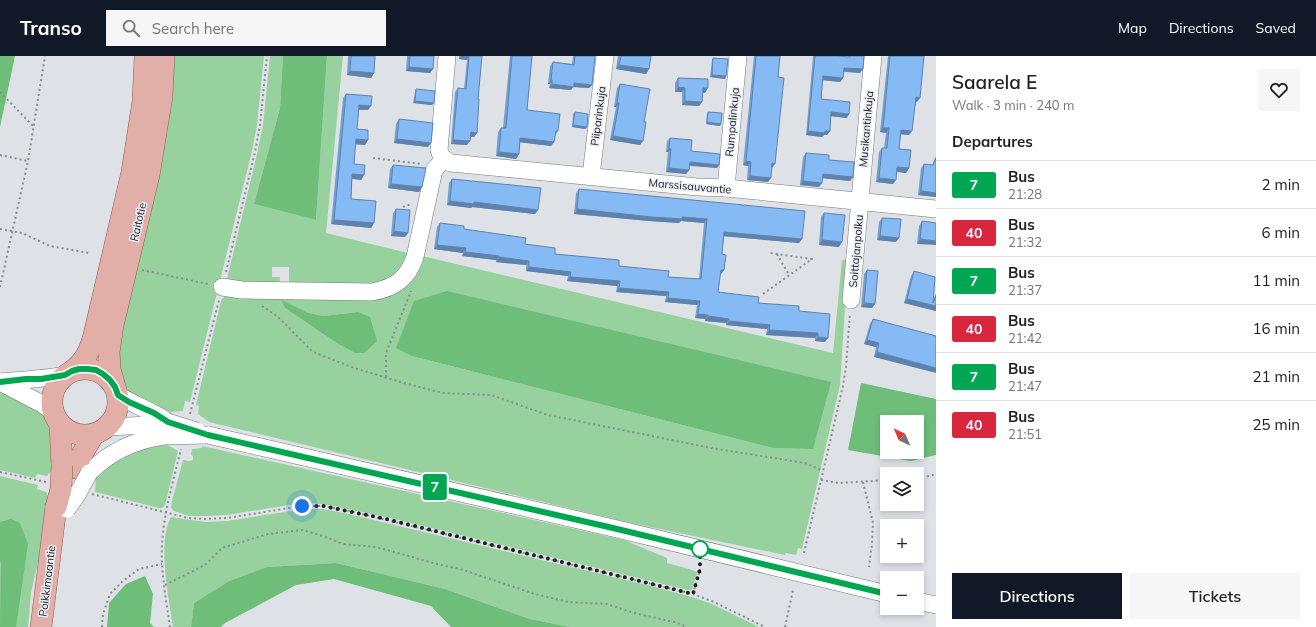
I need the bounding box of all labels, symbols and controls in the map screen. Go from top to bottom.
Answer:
search box [106,10,386,46]
text: Transo [20,16,82,40]
icon: search [120,17,142,39]
text: Search here [152,19,234,38]
text: Map [1118,19,1147,37]
text: Directions [1169,19,1234,37]
text: Saved [1256,19,1296,37]
button: heart [1258,69,1300,111]
text: Saarela E [952,70,1037,94]
street label: Piiparinkuja [587,85,609,147]
street label: Rumpalinkuja [722,87,742,157]
street label: Musikantinkuja [856,90,876,168]
text: Walk · 3 min · 240 m [952,97,1074,113]
text: Departures [952,132,1033,151]
text: Bus [1008,167,1035,186]
street label: Marssisauvantie [648,175,732,197]
text: 2 min [1262,175,1300,194]
text: 7 [970,176,978,194]
text: 21:28 [1008,186,1042,202]
street label: Raitotie [127,201,149,243]
street label: Soittajanpolku [846,214,866,288]
text: Bus [1008,215,1035,234]
text: 6 min [1262,223,1300,242]
text: 40 [966,224,982,242]
text: 21:32 [1008,234,1042,250]
text: Bus [1008,263,1035,282]
text: 11 min [1253,271,1300,290]
text: 7 [970,272,978,290]
text: 21:37 [1008,282,1042,298]
text: Bus [1008,311,1035,330]
text: 16 min [1253,319,1300,338]
text: 40 [966,320,982,338]
text: 21:42 [1008,330,1042,346]
text: Bus [1008,359,1035,378]
text: 21 min [1253,367,1300,386]
text: 7 [970,368,978,386]
text: 21:47 [1008,378,1042,394]
text: Bus [1008,407,1035,426]
north arrow [880,415,924,459]
map controls [880,415,924,615]
text: 25 min [1253,415,1300,434]
text: 40 [966,416,982,434]
text: 21:51 [1008,426,1042,442]
button: layers [880,467,924,511]
line badge: 7 [422,474,448,500]
text: 7 [431,478,439,496]
your location [292,496,312,516]
button: + [880,519,924,563]
unlabelled marker [691,540,709,558]
street label: Poikkimaantie [36,545,58,617]
button: − [880,571,924,615]
button: Directions [952,573,1122,619]
button: Tickets [1130,573,1300,619]

